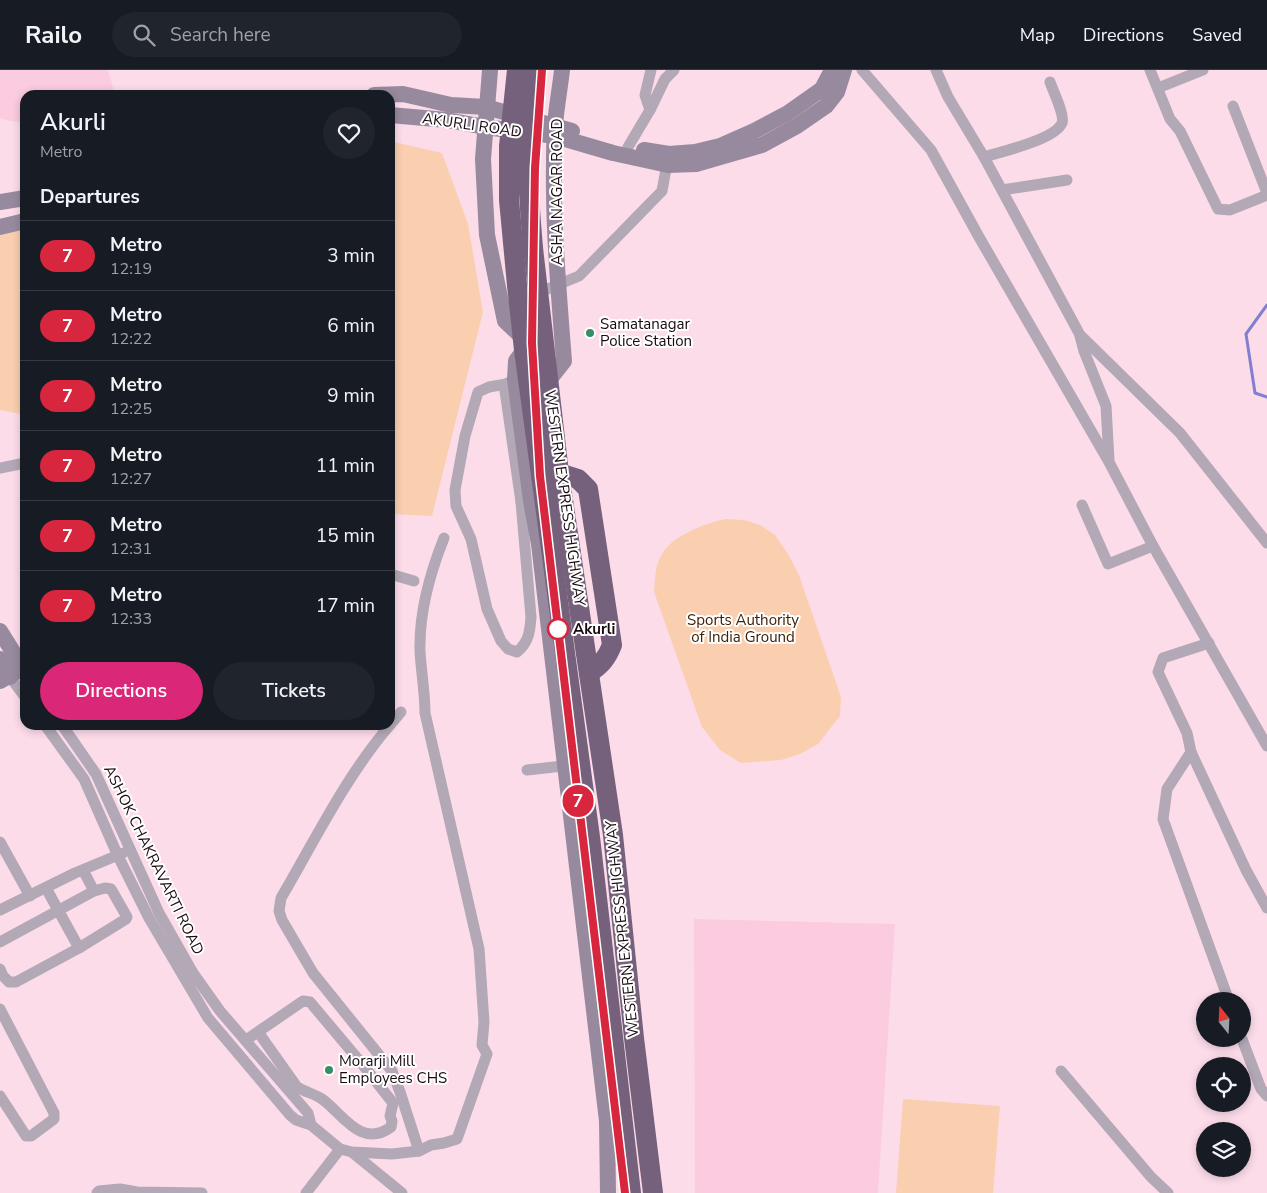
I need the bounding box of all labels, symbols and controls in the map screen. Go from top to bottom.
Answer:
search box [112,12,462,57]
text: Railo [25,19,82,51]
icon: search [130,21,158,49]
text: Search here [170,22,271,48]
text: Map [1020,23,1055,47]
text: Directions [1083,23,1164,47]
text: Saved [1192,23,1242,47]
text: Akurli [40,106,106,138]
button: heart [323,107,375,159]
street label: AKURLI ROAD [421,108,523,142]
street label: ASHA NAGAR ROAD [547,118,567,266]
text: Metro [40,141,82,163]
text: Departures [40,184,140,210]
text: Metro [110,232,162,258]
text: 3 min [327,243,375,269]
text: 7 [62,244,73,268]
text: 12:19 [110,258,152,280]
text: Metro [110,302,162,328]
text: 6 min [327,313,375,339]
text: 7 [62,314,73,338]
place label: Samatanagar Police Station [600,314,692,351]
marker: Samatanagar Police Station [584,327,596,339]
text: 12:22 [110,328,152,350]
text: Metro [110,372,162,398]
text: 9 min [327,383,375,409]
text: 7 [62,384,73,408]
street label: WESTERN EXPRESS HIGHWAY [540,389,590,608]
text: 12:25 [110,398,152,420]
text: Metro [110,442,162,468]
text: 11 min [316,453,375,479]
text: 7 [62,454,73,478]
text: 12:27 [110,468,152,490]
text: Metro [110,512,162,538]
text: 15 min [316,523,375,549]
text: 7 [62,524,73,548]
text: 12:31 [110,538,152,560]
text: Metro [110,582,162,608]
text: 17 min [316,593,375,619]
text: 7 [62,594,73,618]
text: 12:33 [110,608,152,630]
park label: Sports Authority of India Ground [687,610,799,647]
marker: Akurli [547,618,569,640]
place label: Akurli [573,619,615,639]
button: Directions [40,662,203,720]
button: Tickets [213,662,375,720]
street label: ASHOK CHAKRAVARTI ROAD [99,762,209,958]
line badge: 7 [562,785,594,817]
text: 7 [573,789,583,813]
street label: WESTERN EXPRESS HIGHWAY [601,819,643,1038]
north arrow [1196,992,1251,1048]
map controls [1196,992,1251,1177]
place label: Morarji Mill Employees CHS [339,1051,447,1088]
button: locate [1196,1057,1251,1112]
marker: Morarji Mill Employees CHS [323,1064,335,1076]
button: layers [1196,1122,1251,1177]

